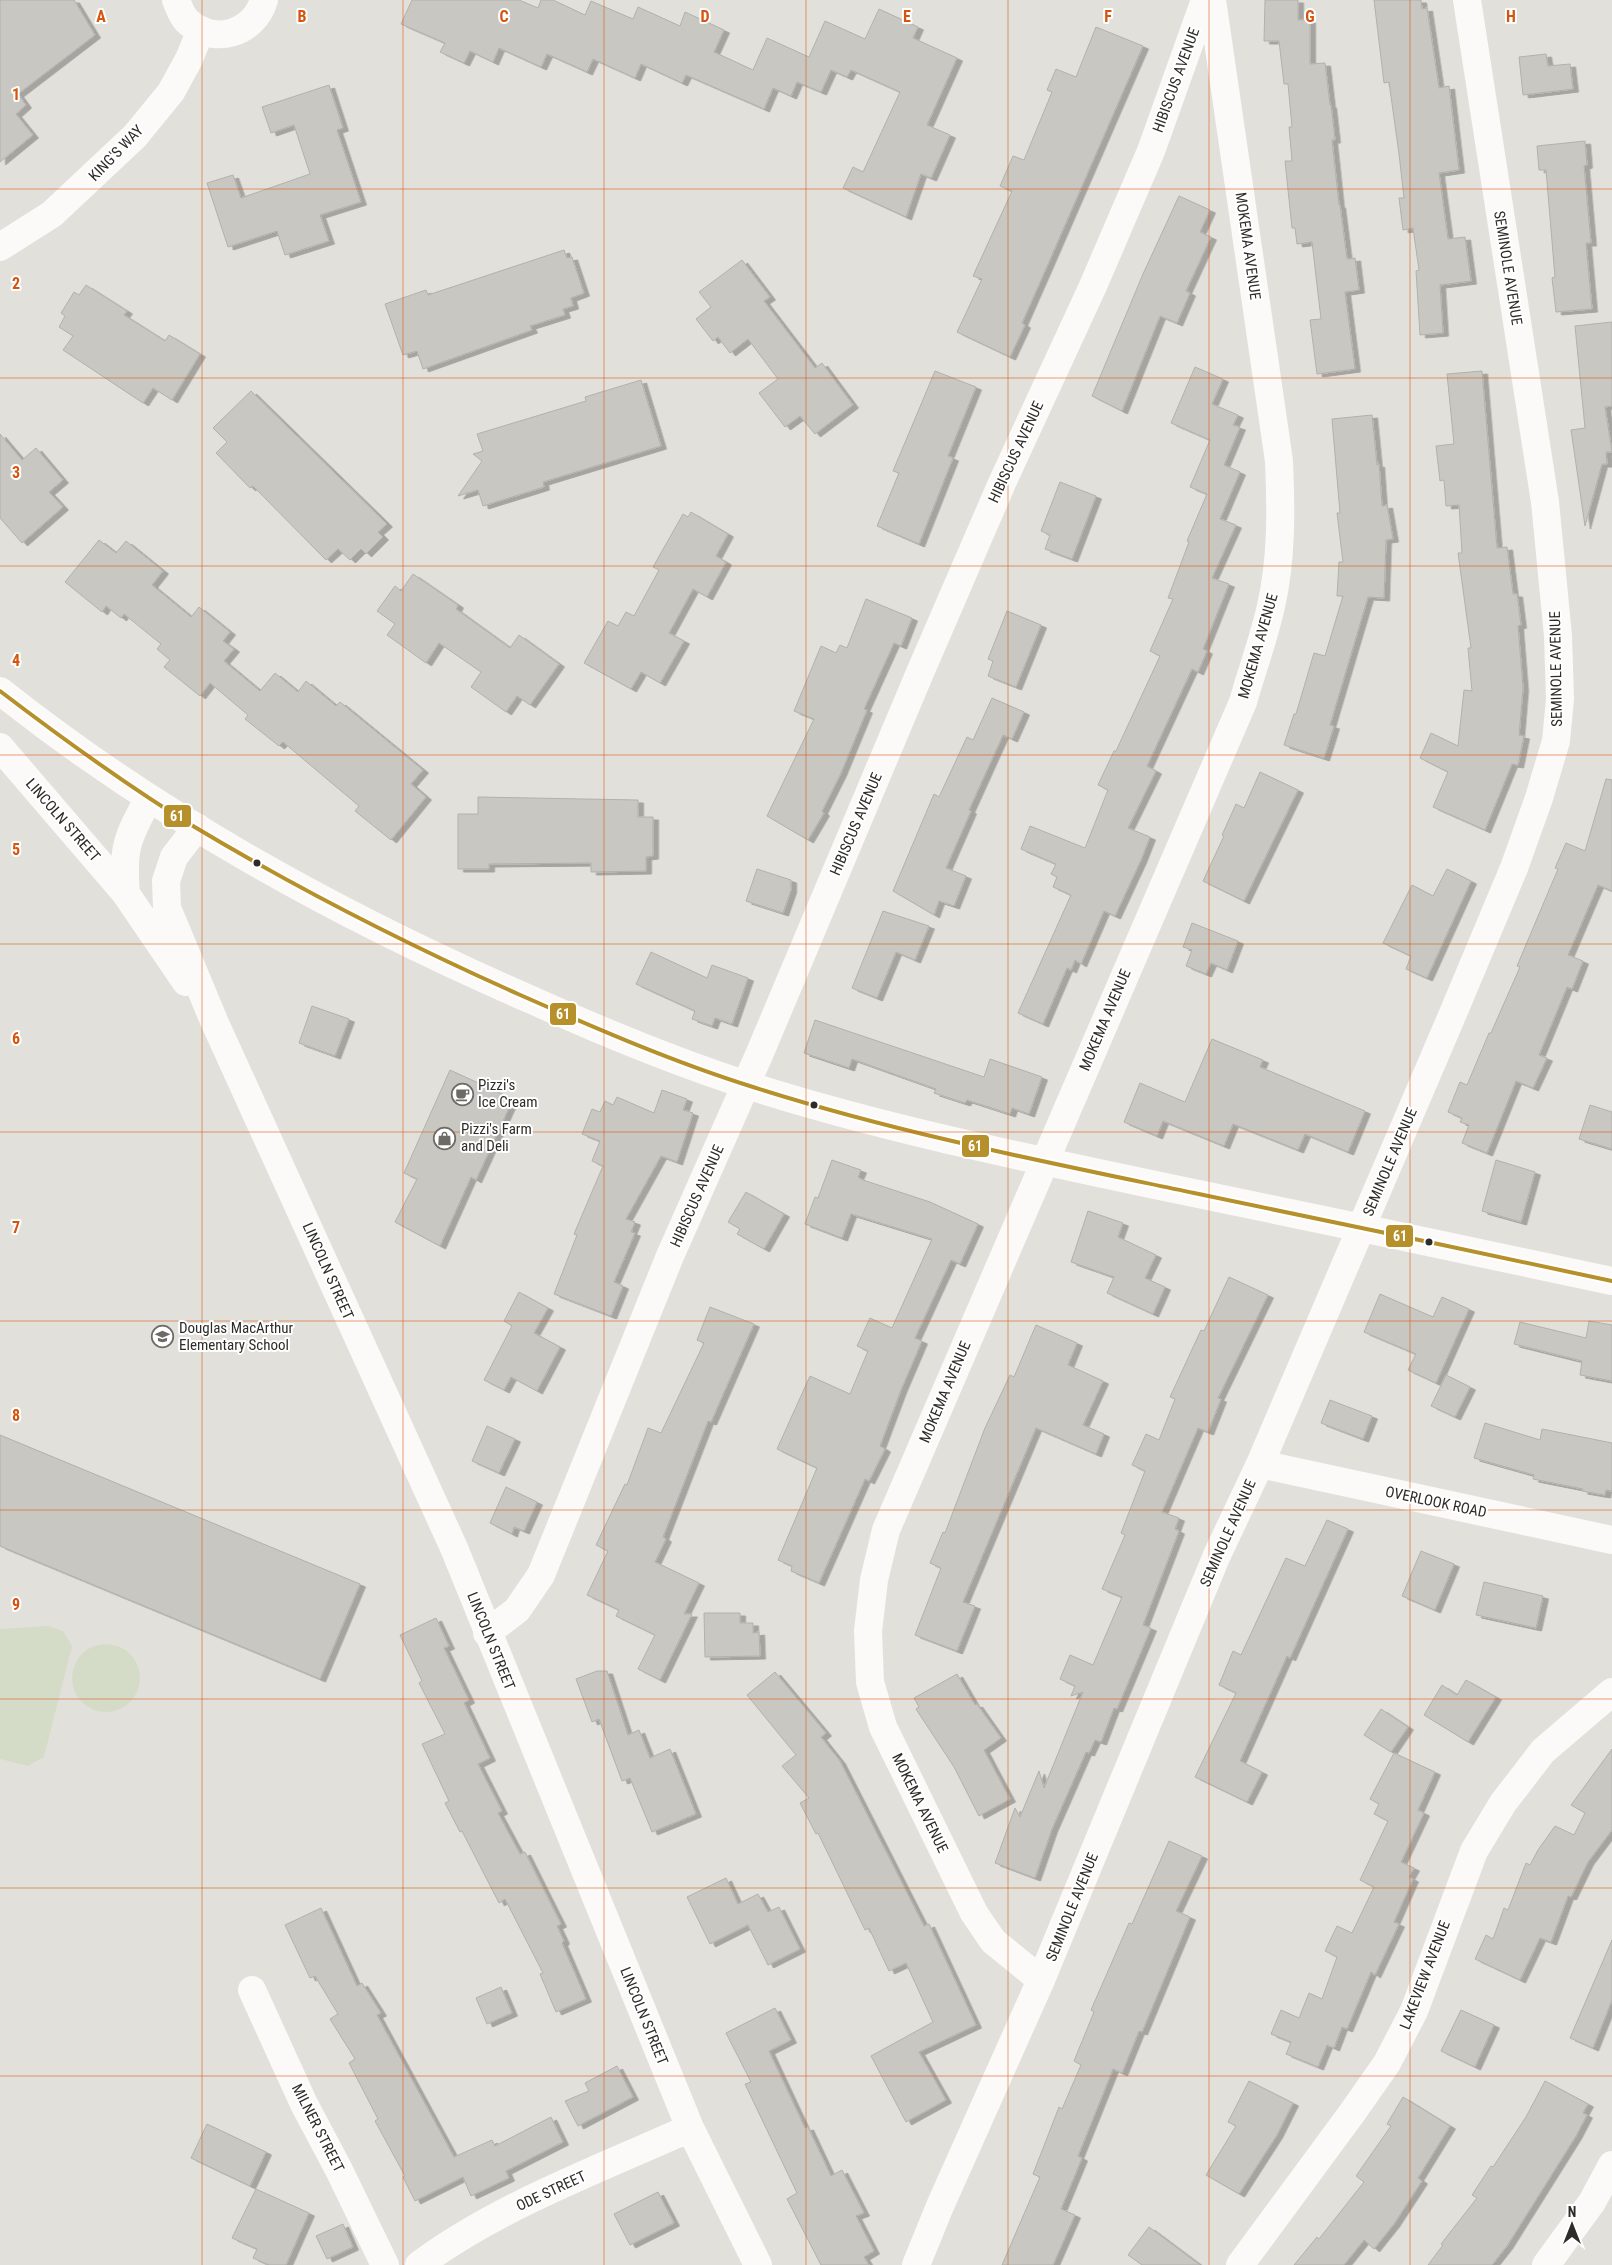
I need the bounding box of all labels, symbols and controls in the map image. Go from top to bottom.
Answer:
text: A [96,7,106,26]
text: B [298,7,307,26]
text: C [499,7,509,26]
text: D [700,7,710,26]
text: E [903,7,911,26]
text: F [1104,7,1112,26]
text: G [1305,7,1315,26]
text: H [1506,7,1516,26]
street label: HIBISCUS AVENUE [1149,25,1203,135]
text: 1 [12,85,20,104]
street label: KING'S WAY [85,121,147,185]
street label: MOKEMA AVENUE [1232,191,1264,301]
street label: SEMINOLE AVENUE [1490,209,1526,327]
text: 2 [12,274,20,293]
street label: HIBISCUS AVENUE [985,398,1047,506]
text: 3 [12,463,20,482]
street label: MOKEMA AVENUE [1234,591,1282,701]
street label: SEMINOLE AVENUE [1546,611,1566,727]
text: 4 [12,651,20,670]
street label: HIBISCUS AVENUE [826,770,886,878]
street label: LINCOLN STREET [22,775,104,865]
line badge: 61 [163,804,192,828]
text: 61 [170,808,184,824]
text: 5 [12,840,20,859]
unlabelled marker [252,858,262,868]
street label: MOKEMA AVENUE [1075,967,1135,1073]
line badge: 61 [549,1002,577,1026]
text: 61 [556,1006,570,1022]
text: 6 [12,1029,20,1048]
place label: Pizzi's Ice Cream [478,1076,538,1111]
cafe icon: Pizzi's Ice Cream [450,1082,474,1106]
unlabelled marker [809,1100,819,1110]
street label: SEMINOLE AVENUE [1359,1105,1421,1219]
place label: Pizzi's Farm and Deli [461,1120,532,1155]
shop icon: Pizzi's Farm and Deli [433,1126,457,1150]
line badge: 61 [961,1134,990,1158]
text: 61 [968,1138,982,1154]
street label: HIBISCUS AVENUE [666,1142,728,1250]
text: 7 [12,1218,20,1237]
street label: LINCOLN STREET [299,1220,357,1322]
line badge: 61 [1385,1224,1414,1248]
text: 61 [1393,1228,1407,1244]
unlabelled marker [1424,1237,1434,1247]
place label: Douglas MacArthur Elementary School [179,1319,294,1354]
school or university icon: Douglas MacArthur Elementary School [151,1325,175,1349]
street label: MOKEMA AVENUE [915,1339,975,1445]
text: 8 [12,1406,20,1425]
street label: SEMINOLE AVENUE [1196,1476,1260,1590]
street label: OVERLOOK ROAD [1384,1482,1488,1522]
street label: LINCOLN STREET [463,1589,519,1693]
text: 9 [12,1595,20,1614]
street label: MOKEMA AVENUE [888,1750,952,1856]
street label: SEMINOLE AVENUE [1042,1850,1102,1964]
street label: LAKEVIEW AVENUE [1396,1918,1454,2032]
street label: LINCOLN STREET [616,1964,672,2068]
street label: MILNER STREET [288,2081,348,2175]
street label: ODE STREET [513,2167,589,2215]
north arrow [1547,2200,1597,2250]
text: N [1568,2204,1576,2220]

